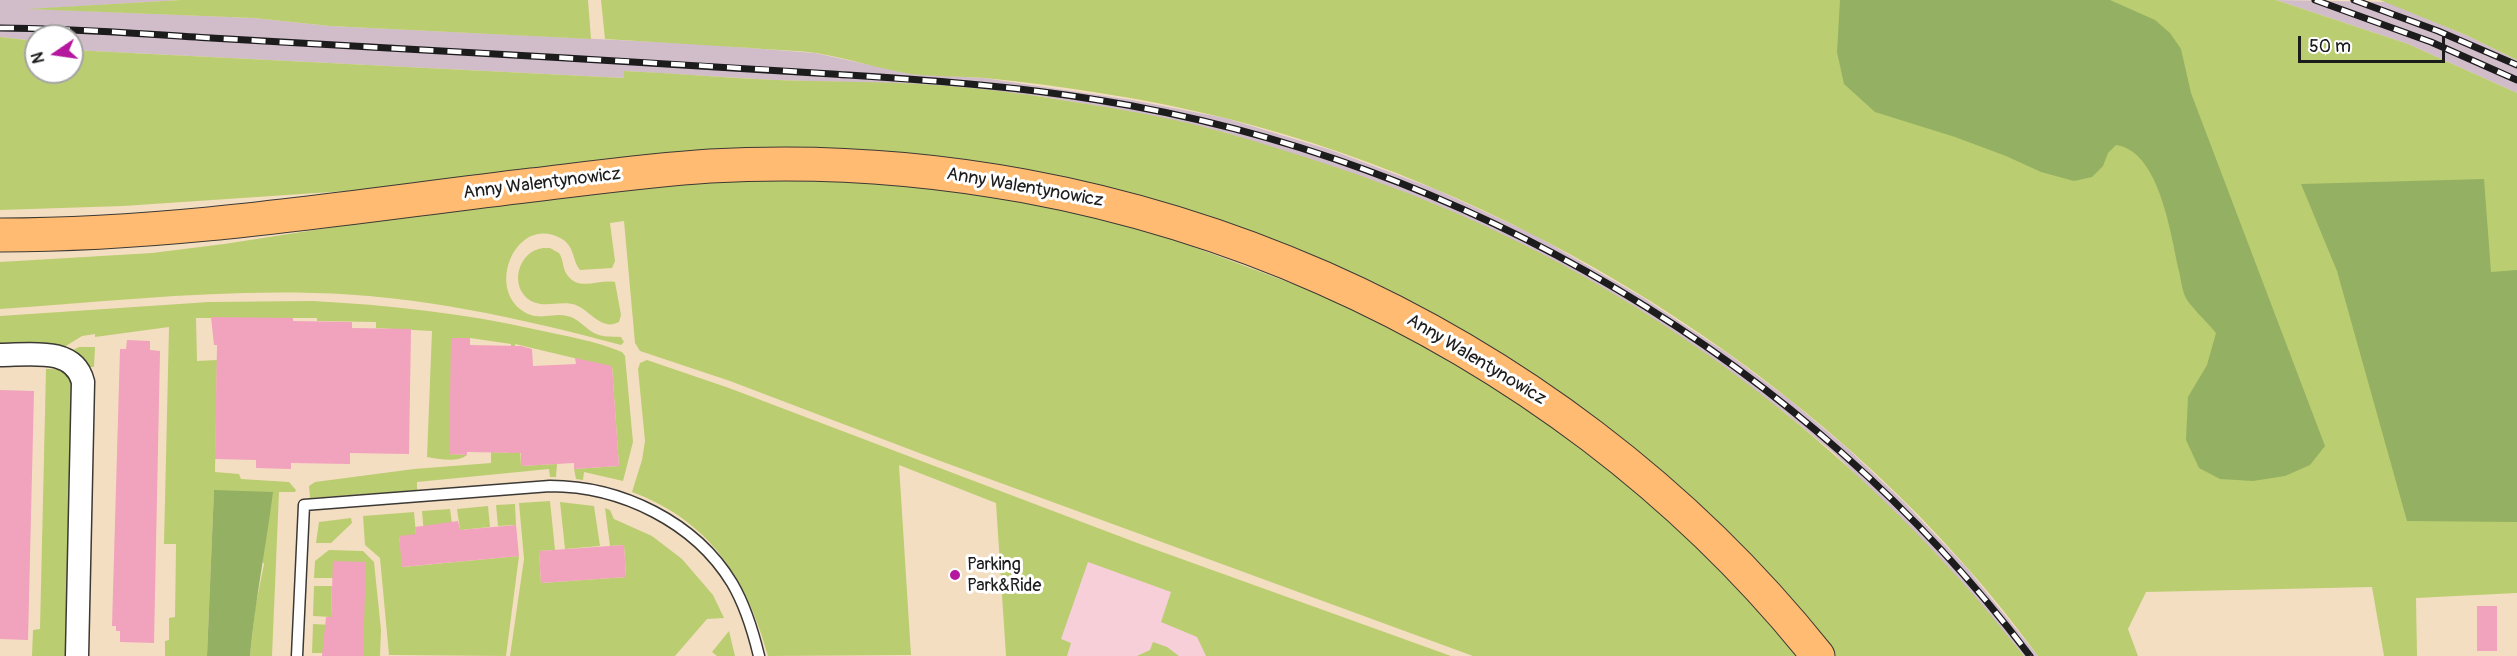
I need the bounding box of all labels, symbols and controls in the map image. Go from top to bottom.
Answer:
north arrow [24,24,84,84]
scale bar [2301,24,2448,62]
text: 50 m [2309,35,2351,58]
text: N [27,50,49,65]
street label: Anny Walentynowicz [462,164,622,204]
street label: Anny Walentynowicz [945,164,1105,212]
street label: Anny Walentynowicz [1402,310,1550,410]
place label: Parking Park&Ride [967,554,1041,596]
marker: Parking Park&Ride [948,568,962,582]

